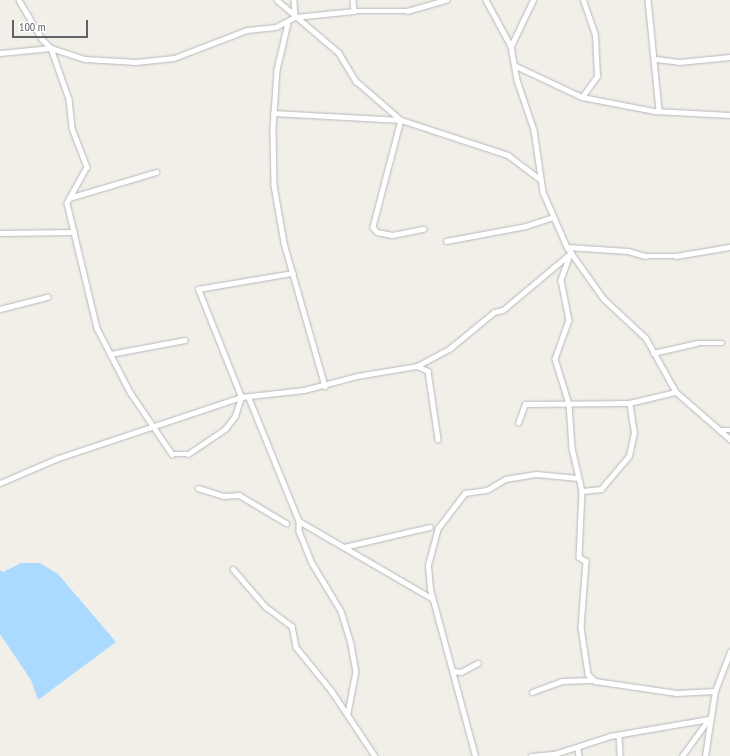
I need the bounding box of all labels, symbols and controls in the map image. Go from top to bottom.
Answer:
scale bar [14,12,90,38]
text: 100 m [19,19,46,34]

